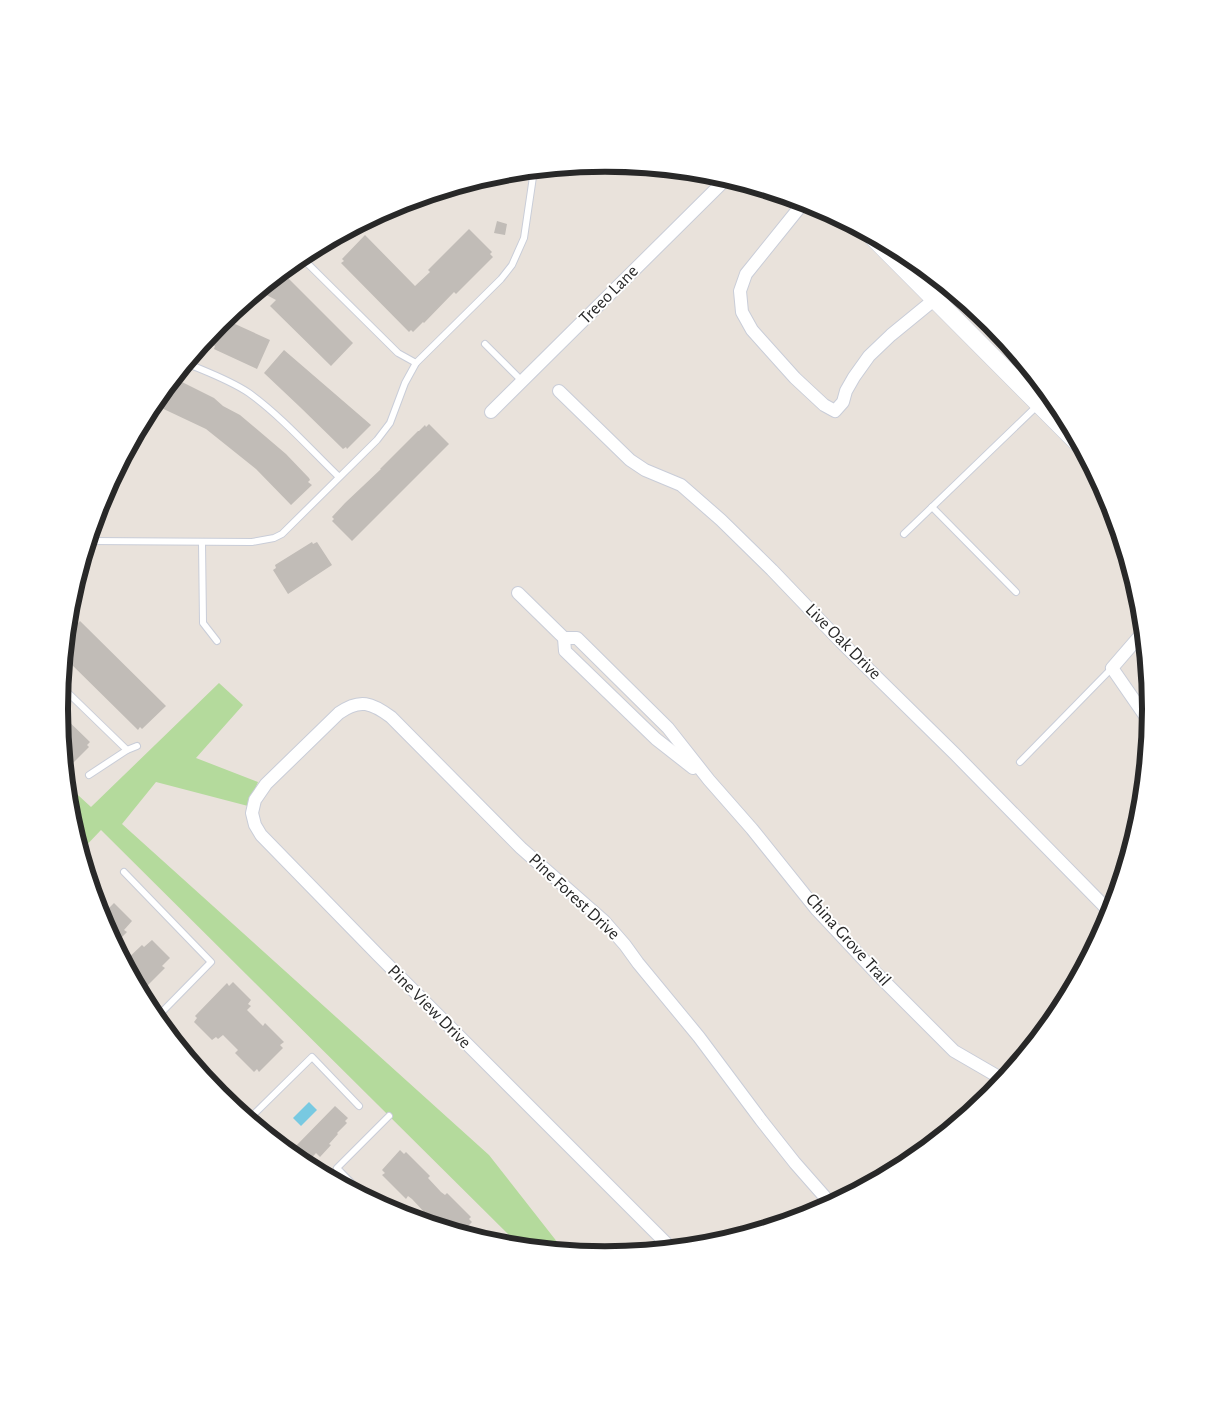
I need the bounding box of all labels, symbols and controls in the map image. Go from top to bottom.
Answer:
street label: Treeo Lane [576,262,642,328]
street label: Live Oak Drive [802,601,884,683]
street label: Pine Forest Drive [525,851,623,943]
street label: China Grove Trail [802,890,894,990]
street label: Pine View Drive [384,962,474,1052]

